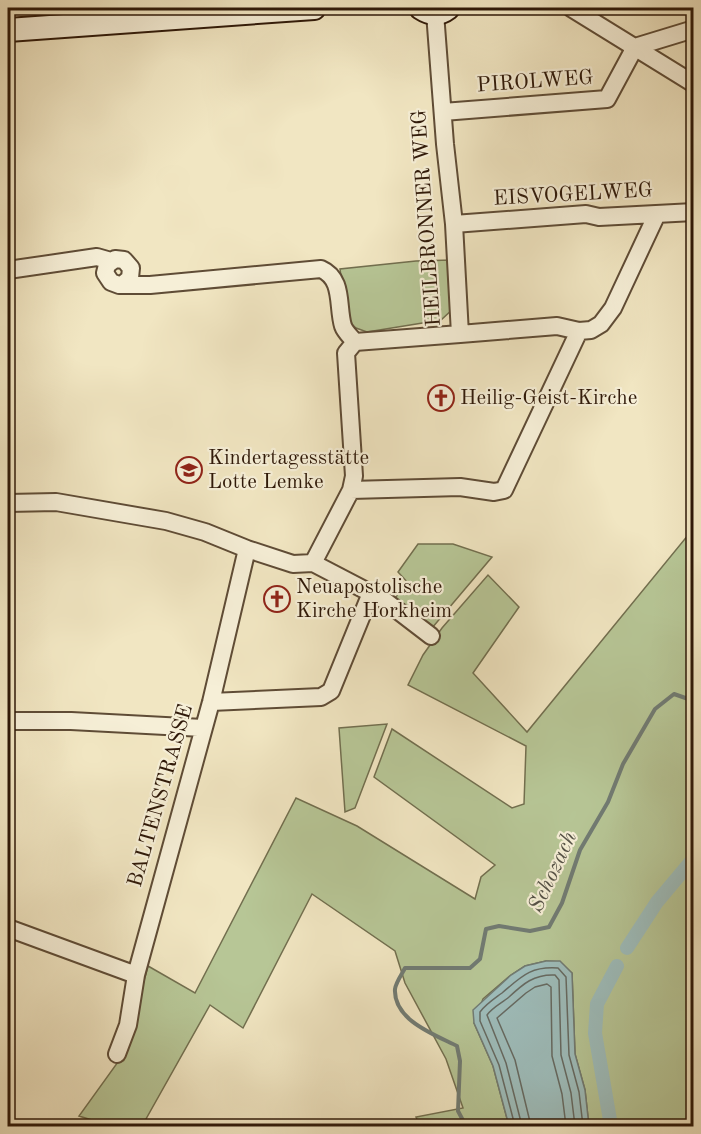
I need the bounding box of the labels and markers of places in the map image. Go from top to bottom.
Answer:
church icon: Heilig-Geist-Kirche [426,383,456,413]
place label: Heilig-Geist-Kirche [460,388,637,409]
place label: Kindertagesstätte Lotte Lemke [208,448,369,493]
school or university icon: Kindertagesstätte Lotte Lemke [174,455,204,485]
place label: Neuapostolische Kirche Horkheim [296,577,452,622]
church icon: Neuapostolische Kirche Horkheim [262,584,292,614]

